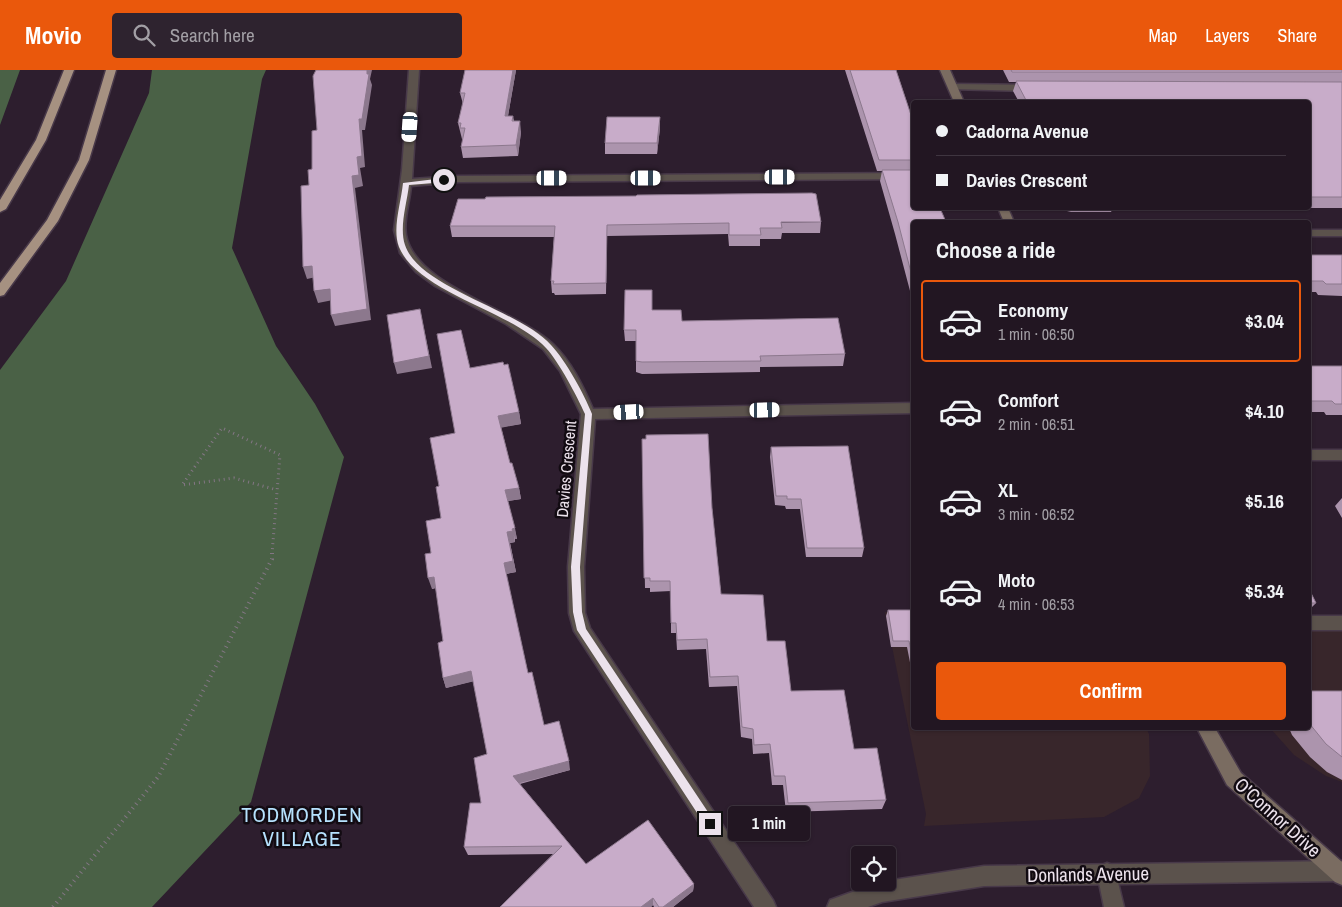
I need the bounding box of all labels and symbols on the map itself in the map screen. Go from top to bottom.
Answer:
car [401,112,418,142]
route start [433,169,455,191]
car [765,170,795,185]
car [537,171,567,186]
car [631,171,661,186]
car [749,402,780,418]
car [613,404,644,420]
street label: Davies Crescent [551,419,581,518]
street label: O'Connor Drive [1229,771,1327,863]
district label: TODMORDEN VILLAGE [241,800,363,853]
callout: 1 min [728,806,810,842]
route end [699,813,721,835]
street label: Donlands Avenue [1027,860,1149,888]

